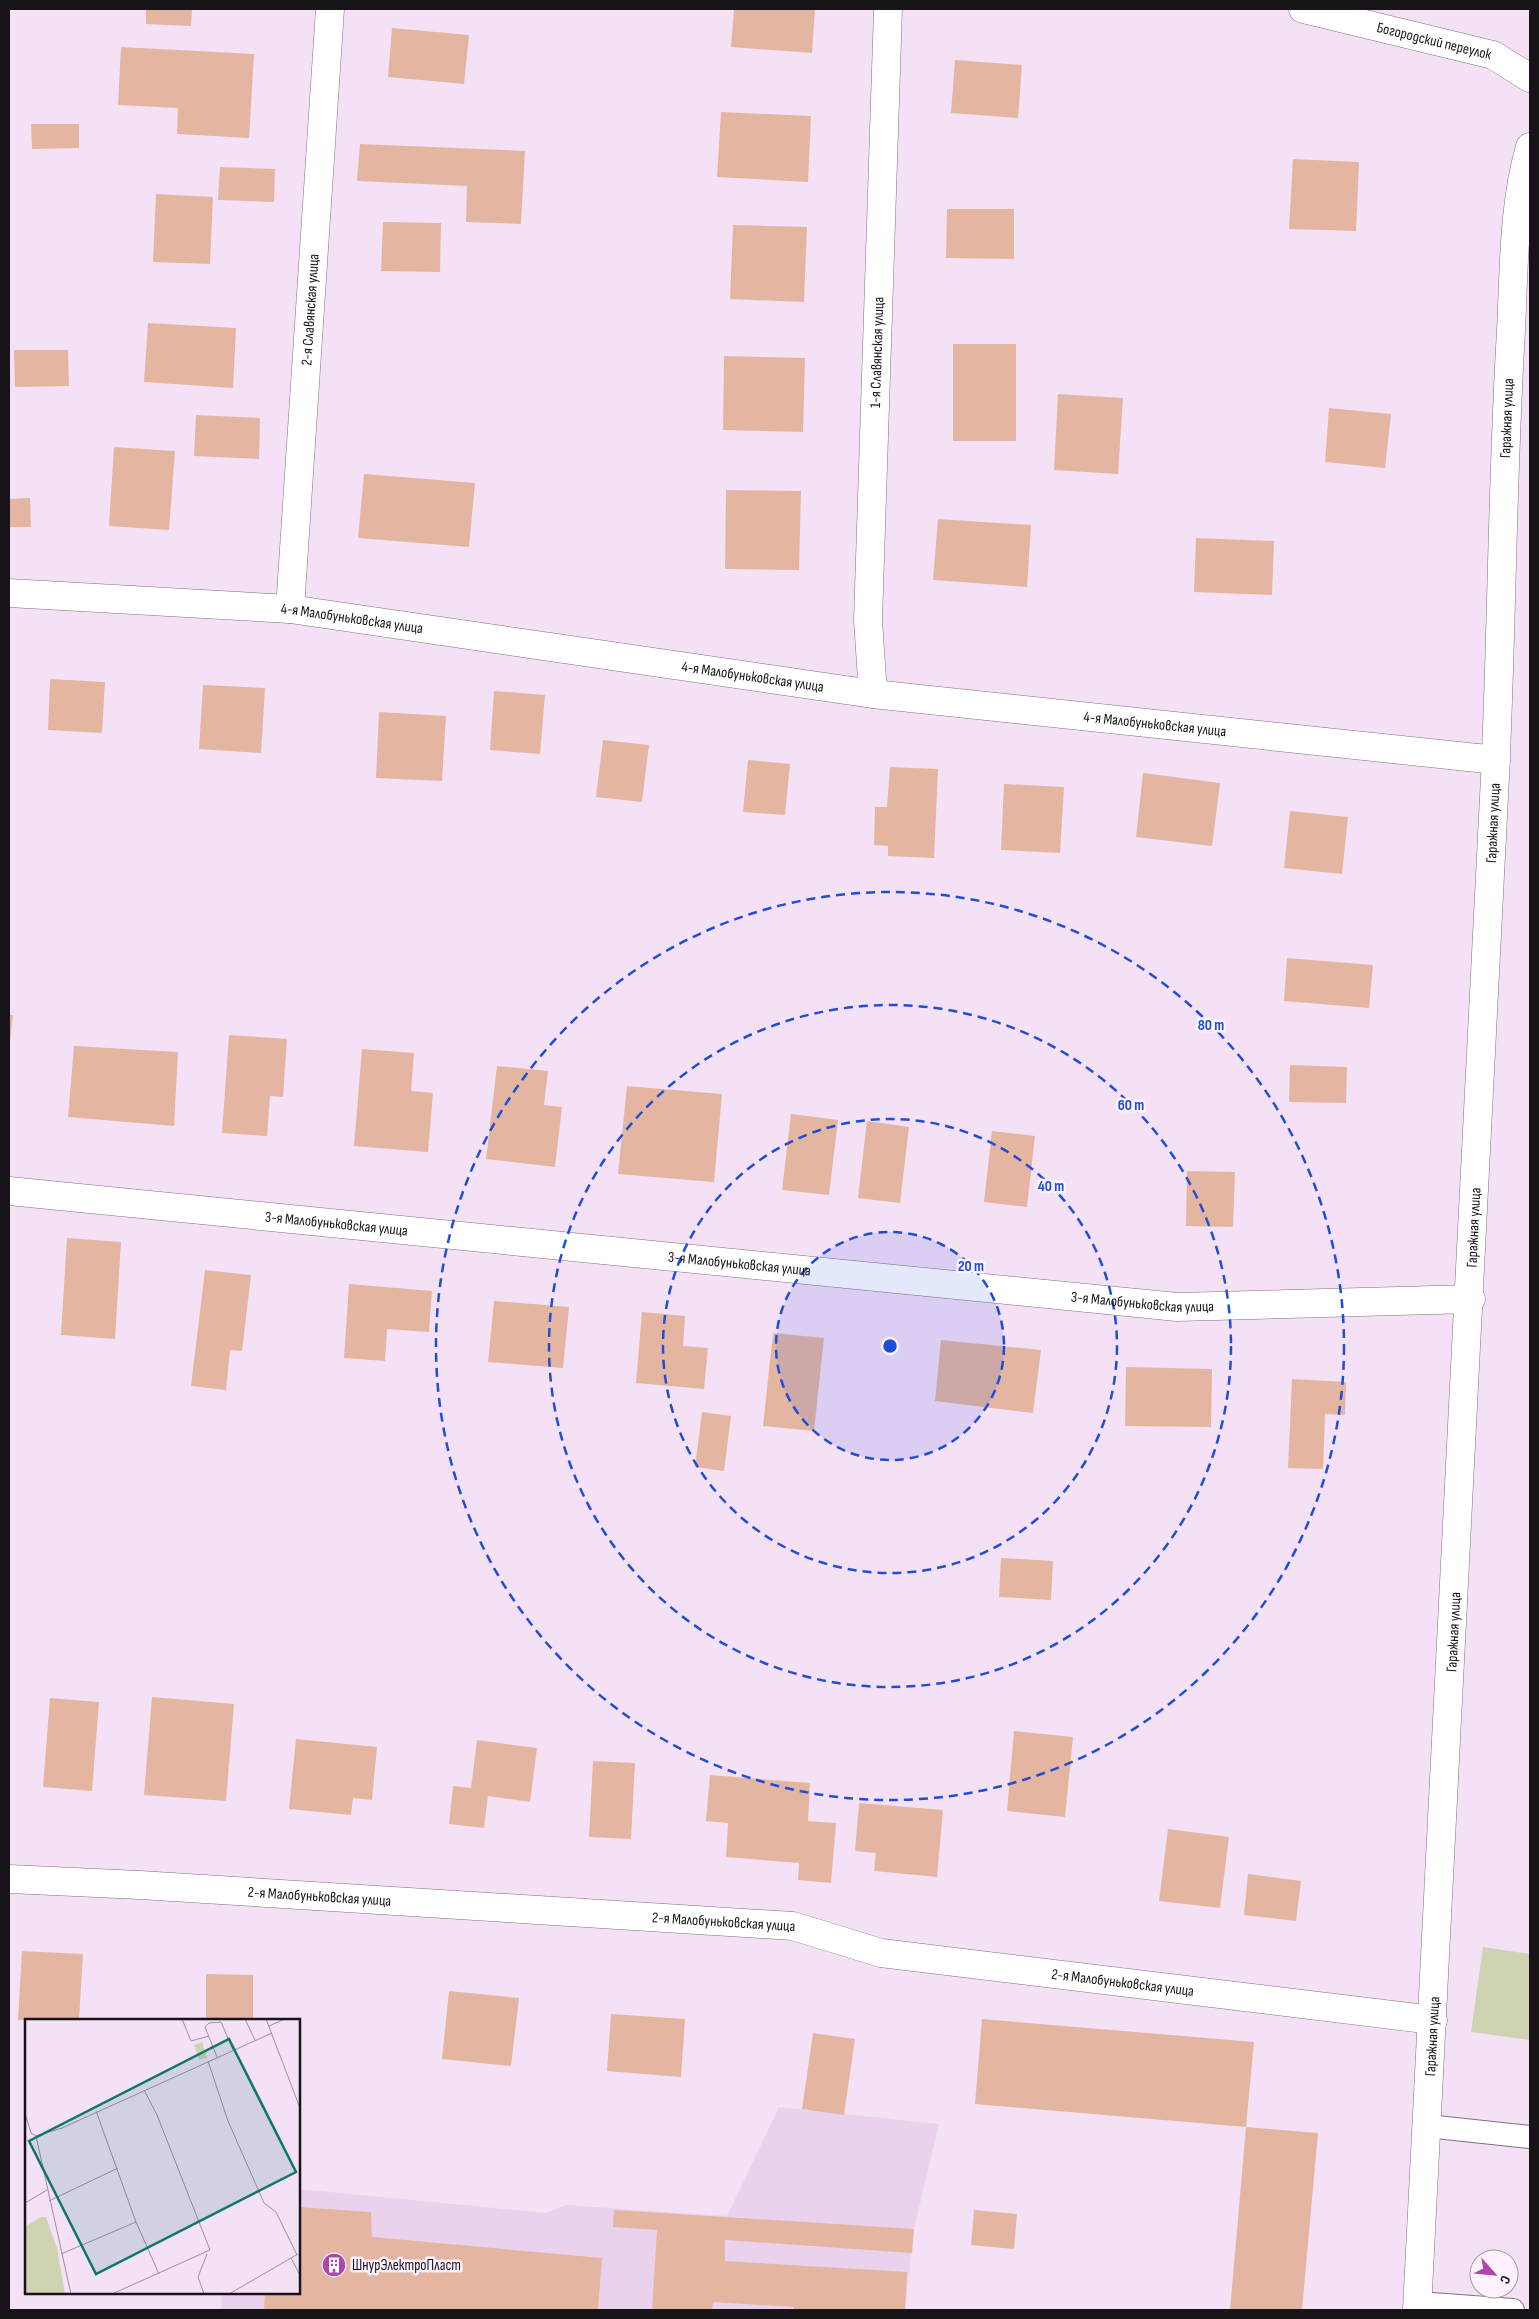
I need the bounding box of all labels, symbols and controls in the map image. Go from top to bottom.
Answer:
street label: Богородский переулок [1375,18,1494,64]
street label: 2-я Славянская улица [297,253,323,366]
street label: 1-я Славянская улица [865,296,888,408]
street label: Гаражная улица [1496,378,1518,458]
street label: 4-я Малобуньковская улица [280,599,424,638]
street label: 4-я Малобуньковская улица [680,657,825,696]
street label: 4-я Малобуньковская улица [1082,707,1227,741]
street label: Гаражная улица [1481,782,1504,863]
text: 80 m [1198,1016,1224,1035]
text: 60 m [1118,1096,1144,1115]
text: 40 m [1038,1177,1064,1196]
street label: Гаражная улица [1462,1187,1485,1268]
street label: 3-я Малобуньковская улица [264,1207,409,1240]
street label: 3-я Малобуньковская улица [667,1247,812,1280]
text: 20 m [958,1257,984,1276]
street label: 3-я Малобуньковская улица [1070,1287,1214,1317]
centre of rings [881,1337,899,1355]
street label: Гаражная улица [1442,1591,1465,1672]
street label: 2-я Малобуньковская улица [247,1882,392,1910]
street label: 2-я Малобуньковская улица [652,1908,796,1936]
street label: 2-я Малобуньковская улица [1050,1964,1195,2000]
street label: Гаражная улица [1421,1996,1444,2077]
inset map [25,2019,300,2294]
north arrow [1469,2249,1519,2299]
building icon: ШнурЭлектроПласт [321,2252,347,2278]
place label: ШнурЭлектроПласт [352,2256,461,2275]
text: С [1496,2273,1514,2287]

